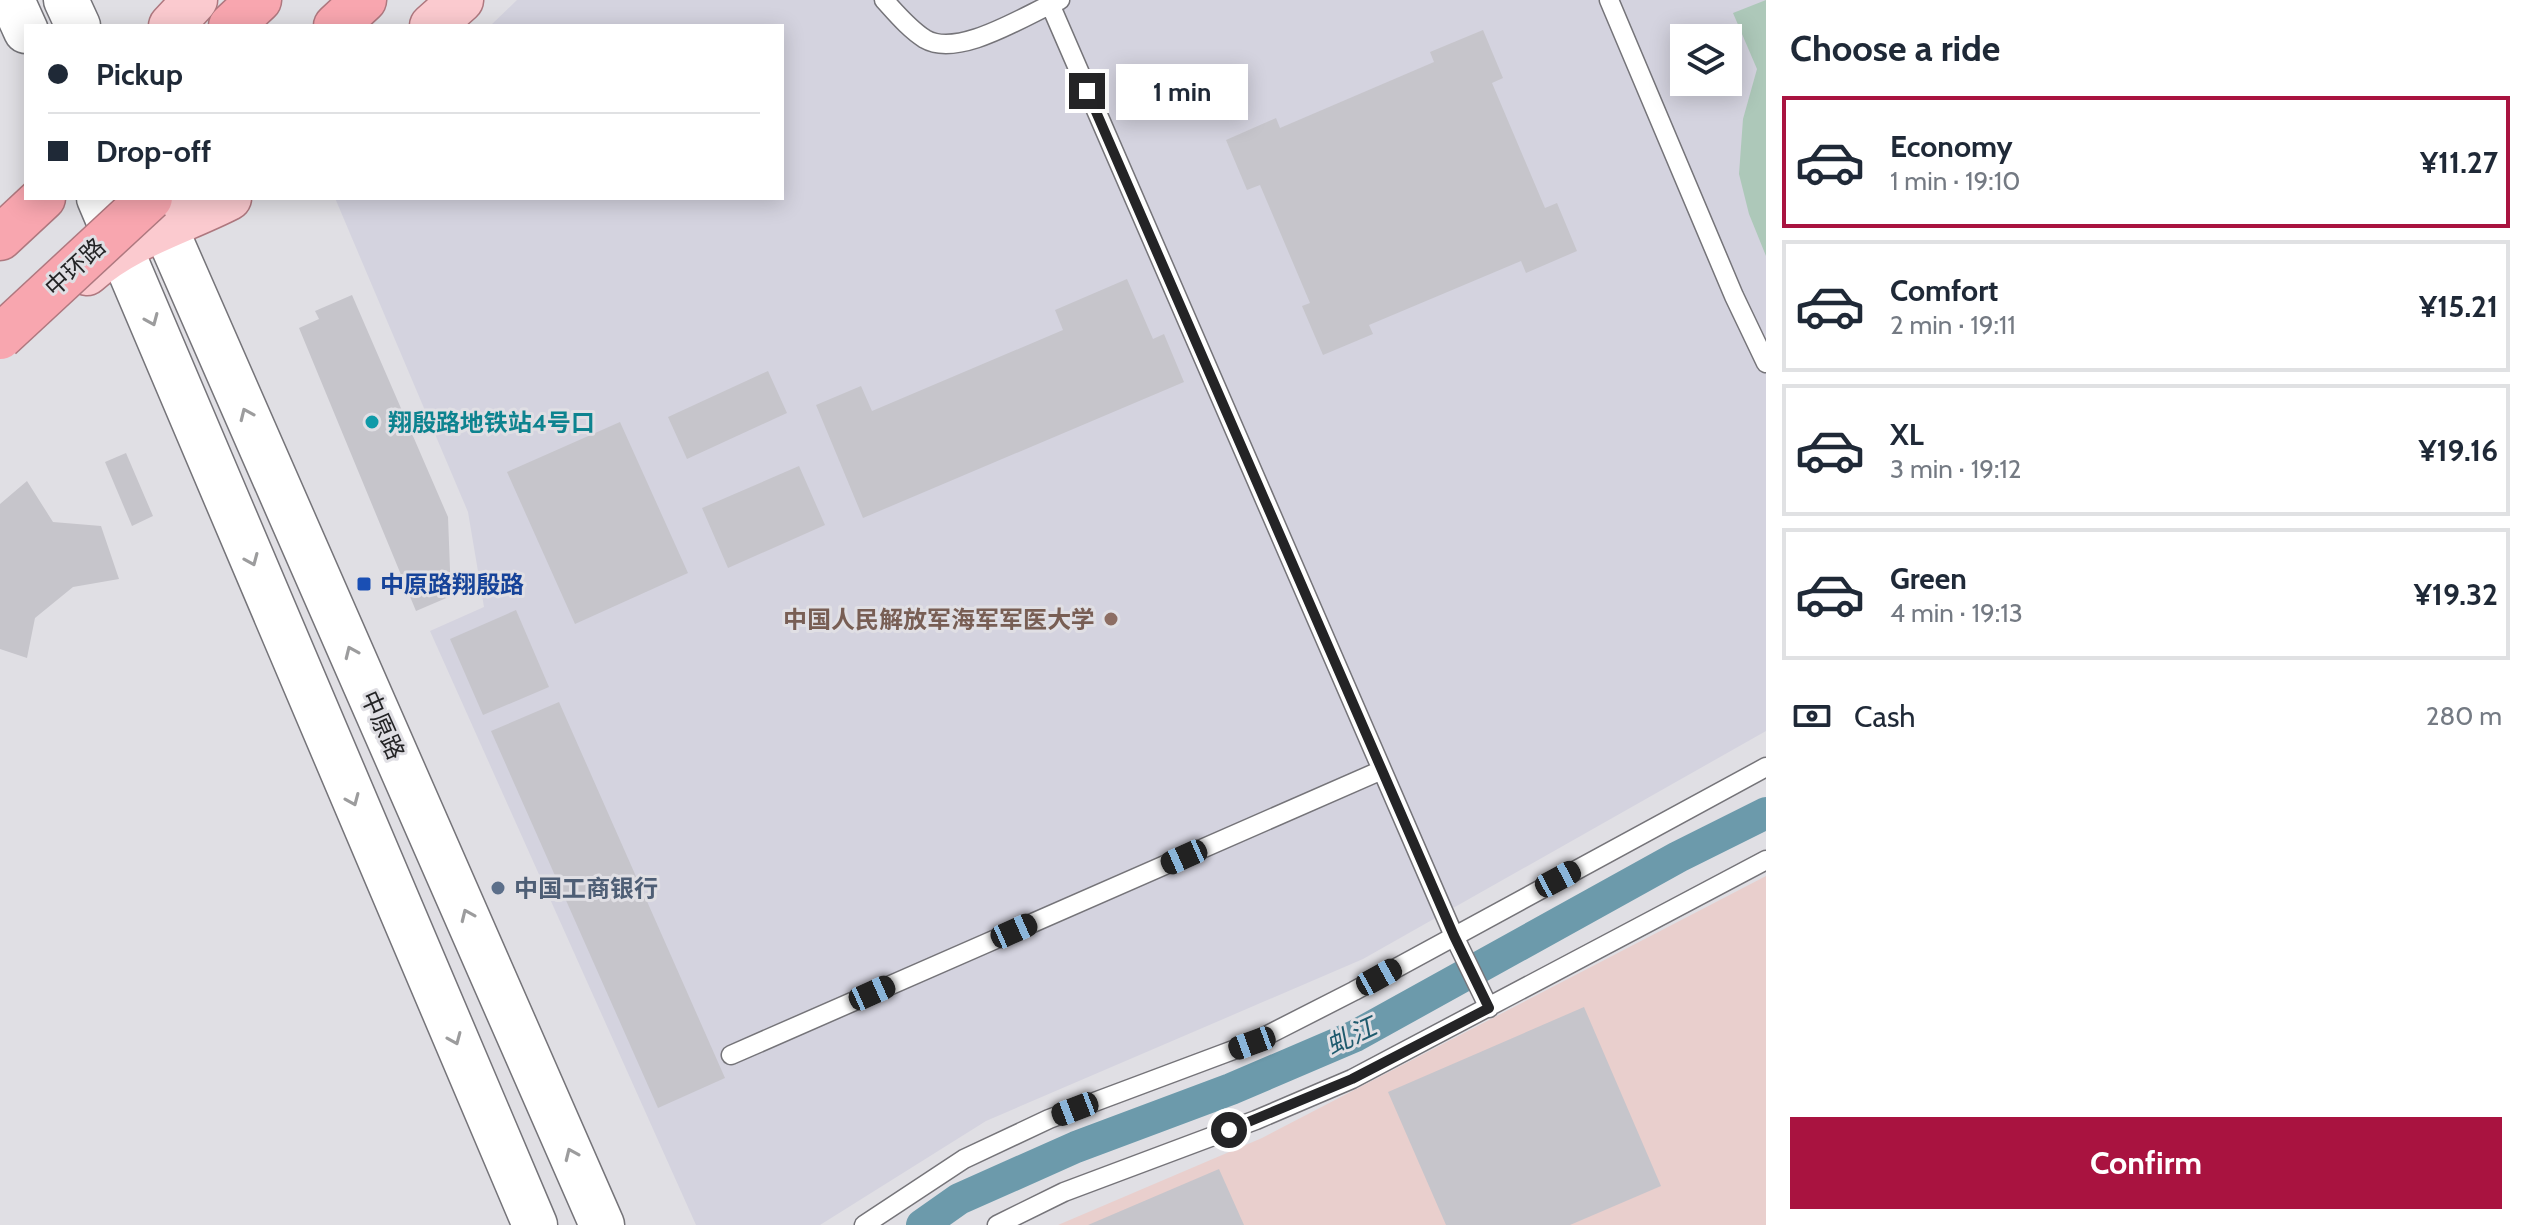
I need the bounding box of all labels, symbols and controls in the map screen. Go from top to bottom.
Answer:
map controls [1670,24,1742,96]
button: layers [1670,24,1742,96]
text: Choose a ride [1790,26,2000,70]
text: Pickup [96,56,183,93]
callout: 1 min [1115,63,1247,119]
route end [1069,73,1105,109]
text: 1 min [1153,76,1211,108]
icon: car [1794,126,1866,198]
text: Economy [1890,128,2013,165]
text: Drop-off [96,133,211,170]
text: ¥11.27 [2420,144,2498,181]
text: 1 min · 19:10 [1890,165,2020,197]
street label: 中环路 [39,232,111,302]
icon: car [1794,270,1866,342]
text: Comfort [1890,272,1998,309]
text: ¥15.21 [2419,288,2498,325]
text: 2 min · 19:11 [1890,309,2016,341]
one-way arrow [143,312,159,326]
one-way arrow [240,407,256,422]
place label: 翔殷路地铁站4号口 [388,408,595,437]
marker: 翔殷路地铁站4号口 [363,413,381,431]
icon: car [1794,414,1866,486]
text: XL [1890,416,1924,453]
text: ¥19.16 [2418,432,2498,469]
text: 3 min · 19:12 [1890,453,2021,485]
one-way arrow [242,552,259,566]
icon: car [1794,558,1866,630]
text: Green [1890,560,1967,597]
place label: 中原路翔殷路 [380,570,524,599]
marker: 中原路翔殷路 [355,575,373,593]
text: ¥19.32 [2414,576,2498,613]
text: 4 min · 19:13 [1890,597,2023,629]
place label: 中国人民解放军海军军医大学 [783,605,1095,634]
marker: 中国人民解放军海军军医大学 [1102,610,1120,628]
one-way arrow [345,645,361,660]
street label: 中原路 [355,686,411,764]
icon: cash [1790,694,1834,738]
text: Cash [1854,698,1916,735]
text: 280 m [2426,700,2502,732]
one-way arrow [344,792,360,806]
car [1157,836,1211,878]
car [1531,857,1585,901]
place label: 中国工商银行 [514,874,658,903]
marker: 中国工商银行 [489,879,507,897]
one-way arrow [460,909,476,924]
car [987,910,1041,952]
car [1352,955,1406,999]
car [845,972,899,1014]
water label: 虬江 [1321,1009,1384,1061]
car [1225,1024,1279,1062]
one-way arrow [446,1031,462,1045]
car [1048,1089,1102,1129]
route start [1211,1112,1247,1148]
button: Confirm [1790,1117,2502,1209]
one-way arrow [565,1147,581,1162]

